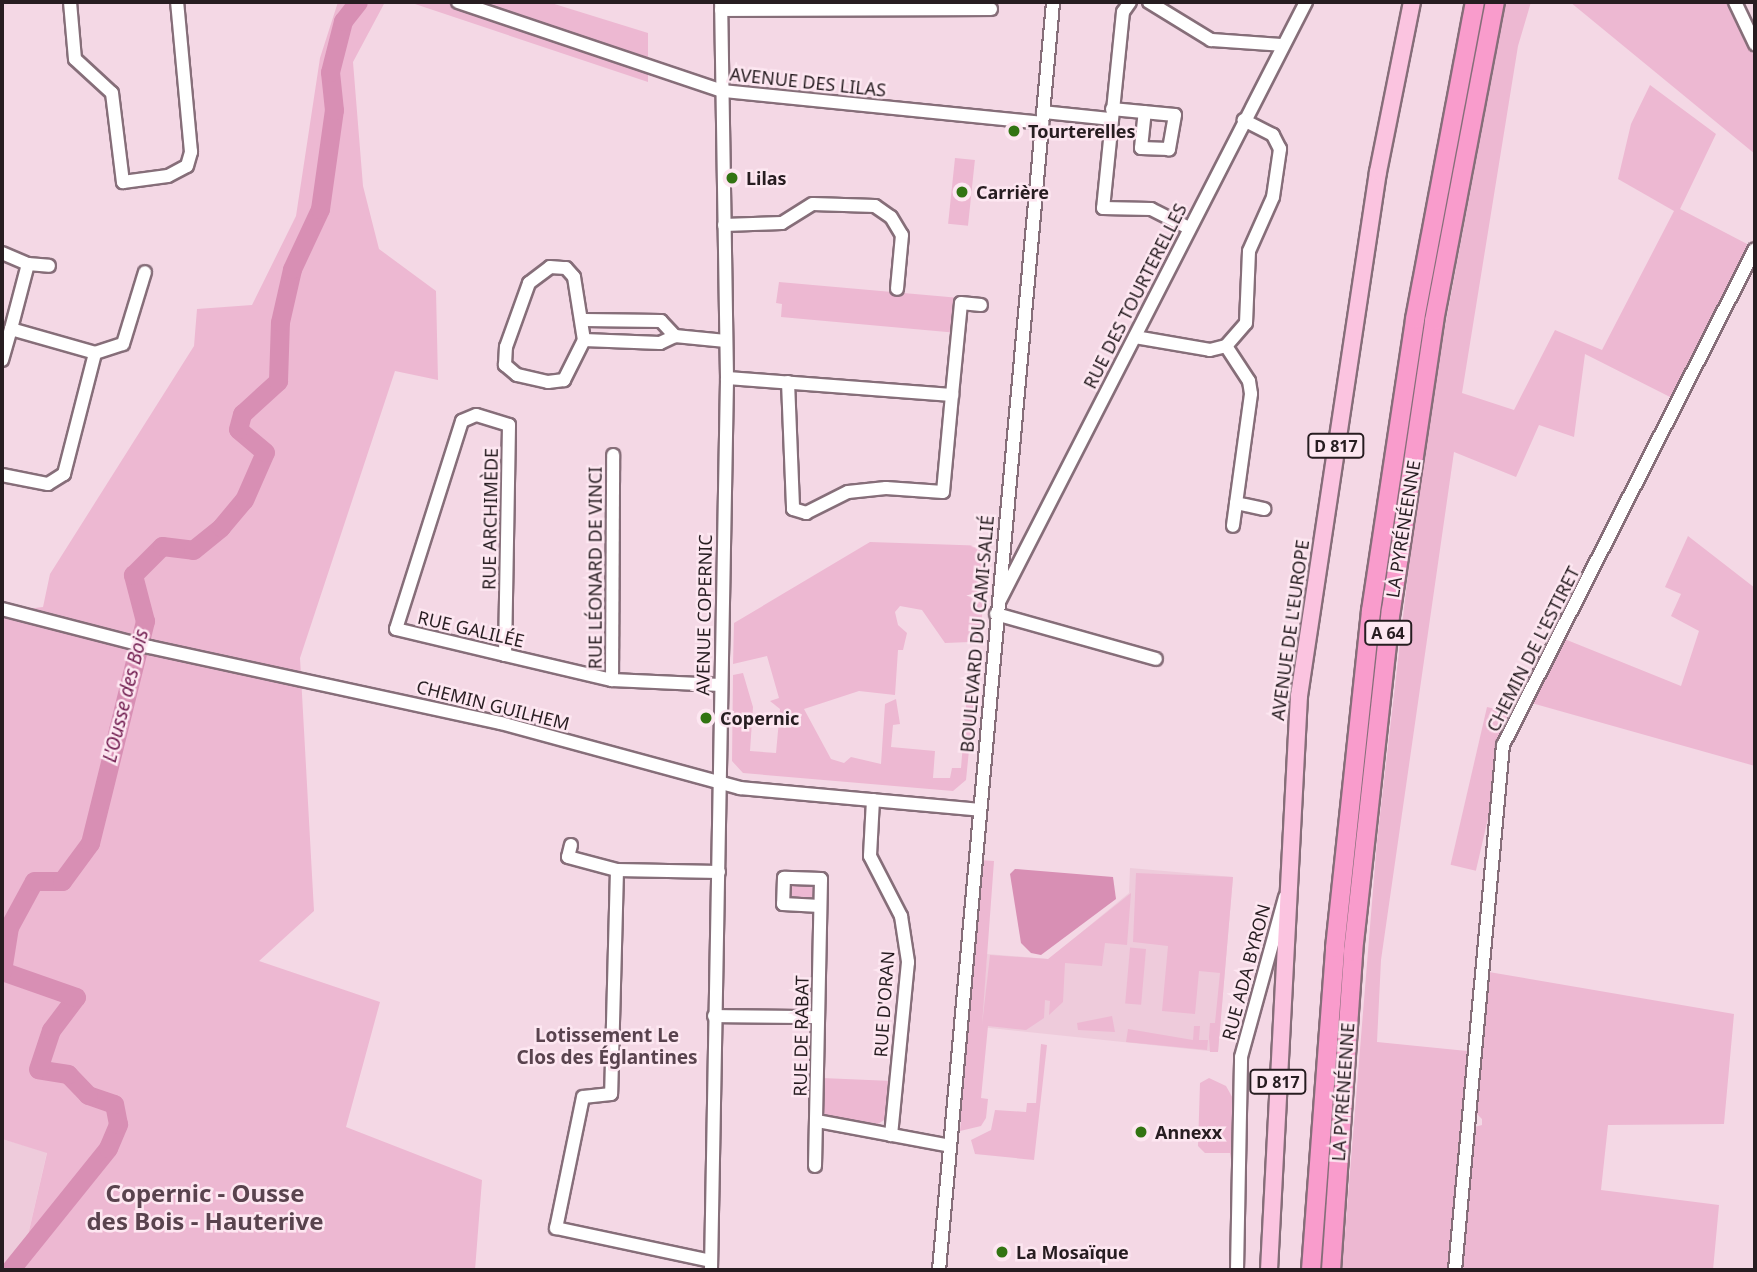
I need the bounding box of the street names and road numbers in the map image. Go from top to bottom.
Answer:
street label: AVENUE DES LILAS [729,63,887,101]
street label: RUE DES TOURTERELLES [1079,200,1191,392]
road number: D 817 [1306,434,1366,458]
street label: RUE ARCHIMÈDE [478,448,502,590]
street label: LA PYRÉNÉENNE [1381,459,1425,599]
street label: RUE LÉONARD DE VINCI [584,467,606,669]
street label: BOULEVARD DU CAMI-SALIÉ [956,515,998,753]
street label: AVENUE COPERNIC [692,534,716,696]
street label: AVENUE DE L'EUROPE [1267,538,1313,722]
street label: CHEMIN DE L'ESTIRET [1482,563,1584,735]
street label: RUE GALILÉE [416,606,526,652]
road number: A 64 [1364,620,1412,646]
street label: CHEMIN GUILHEM [414,676,572,734]
street label: RUE ADA BYRON [1217,901,1275,1043]
street label: RUE D'ORAN [870,950,898,1058]
street label: RUE DE RABAT [789,975,813,1097]
street label: LA PYRÉNÉENNE [1327,1022,1359,1162]
road number: D 817 [1248,1070,1308,1094]

